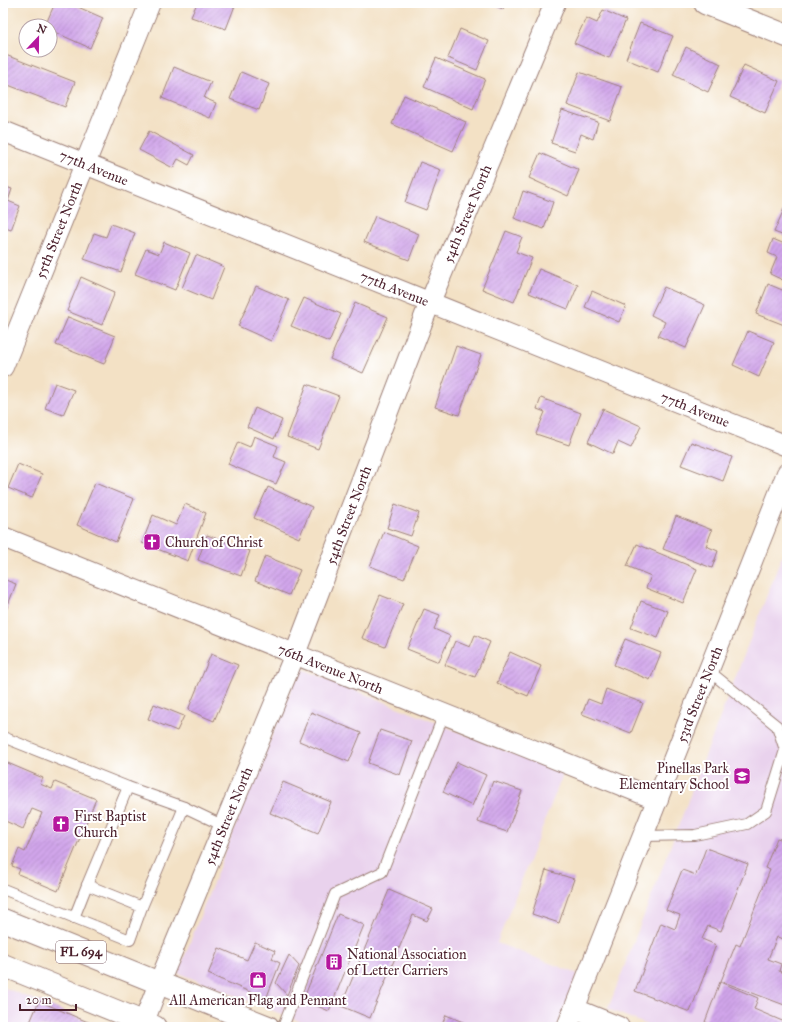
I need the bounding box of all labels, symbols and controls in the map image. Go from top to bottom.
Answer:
north arrow [18,18,58,58]
text: N [35,21,49,37]
street label: 77th Avenue [57,146,131,189]
street label: 54th Street North [439,162,495,265]
street label: 55th Street North [31,178,86,281]
street label: 77th Avenue [358,267,432,310]
street label: 77th Avenue [658,388,732,431]
street label: 54th Street North [322,463,375,567]
church icon: Church of Christ [142,532,162,552]
place label: Church of Christ [165,534,263,551]
street label: 76th Avenue North [275,640,386,697]
street label: 53rd Street North [672,644,726,745]
place label: Pinellas Park Elementary School [619,760,729,793]
street label: 54th Street North [200,764,256,867]
school or university icon: Pinellas Park Elementary School [732,766,752,786]
place label: First Baptist Church [74,808,146,841]
church icon: First Baptist Church [51,814,71,834]
road number: FL 694 [56,941,106,963]
place label: National Association of Letter Carriers [347,946,467,979]
building icon: National Association of Letter Carriers [324,952,344,972]
shop icon: All American Flag and Pennant [248,970,268,990]
scale bar [20,986,76,1012]
place label: All American Flag and Pennant [168,992,347,1009]
text: 20 m [26,993,52,1007]

